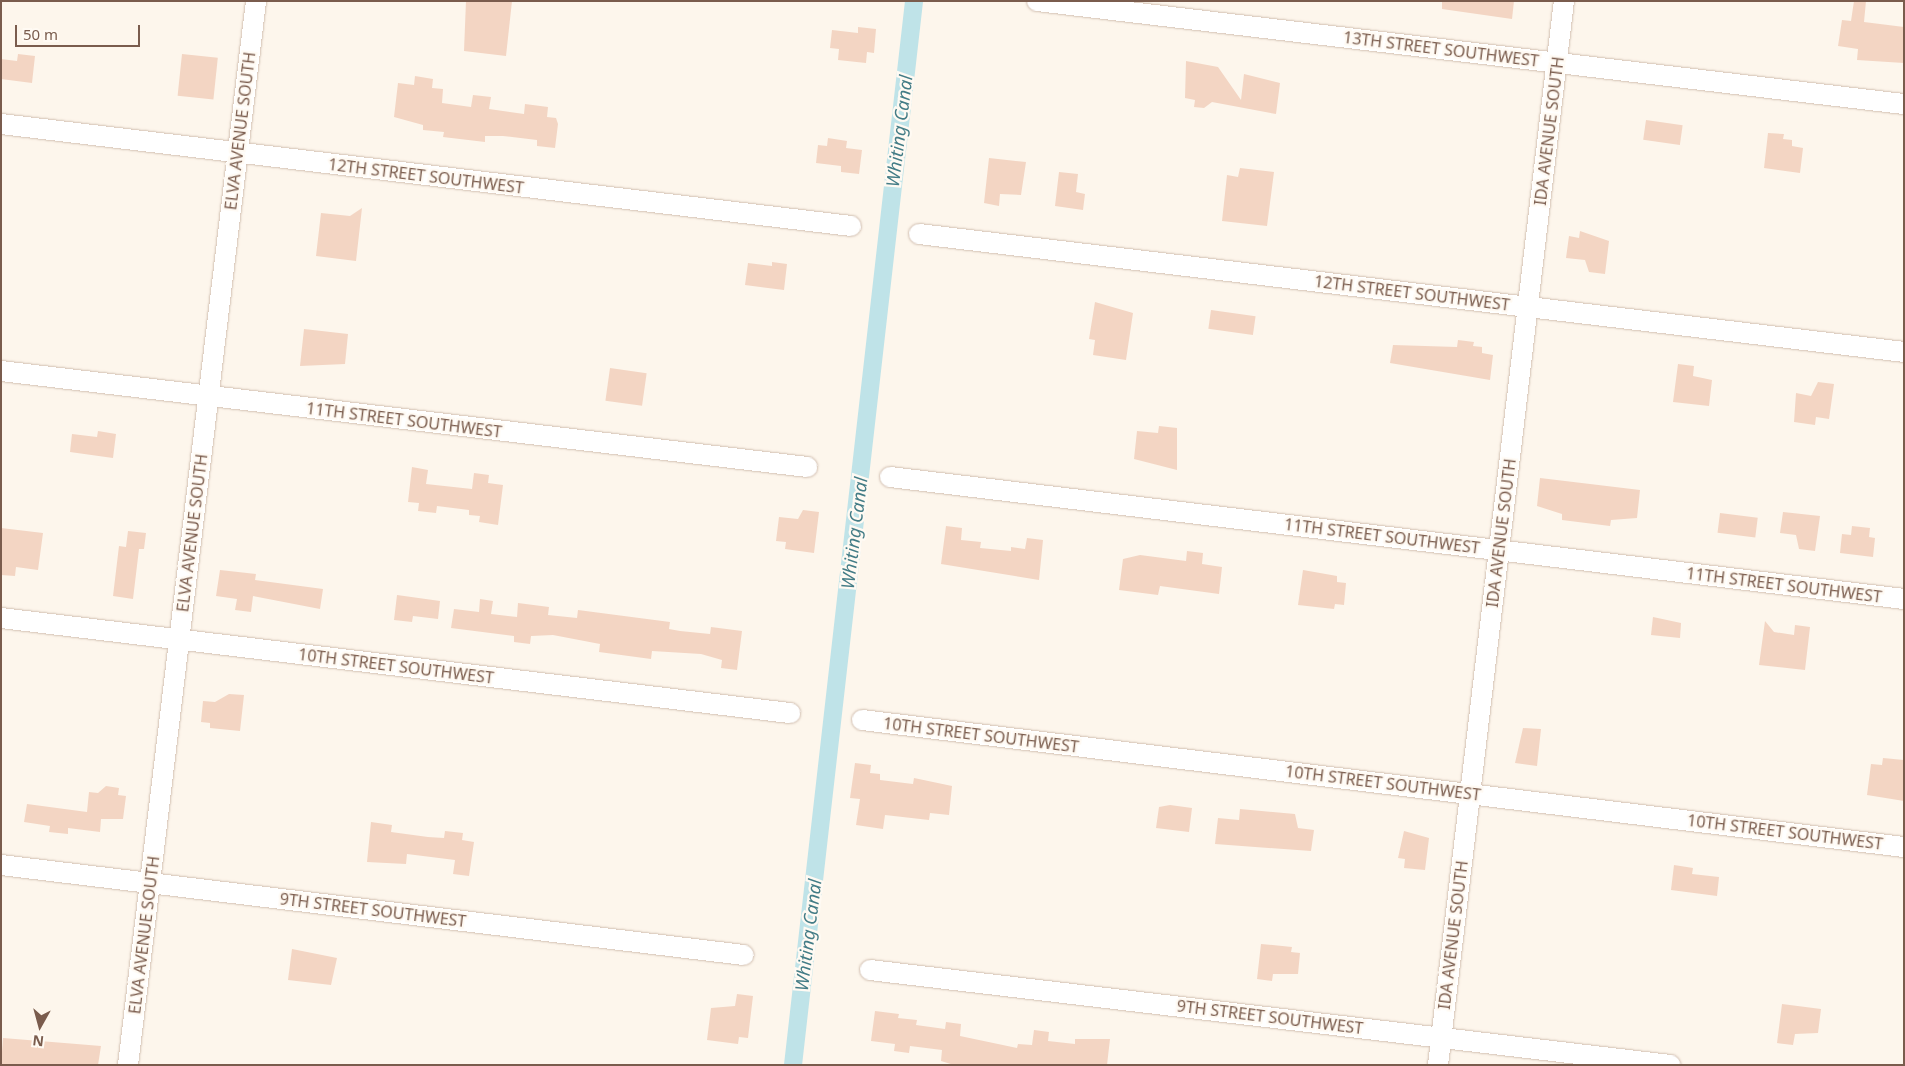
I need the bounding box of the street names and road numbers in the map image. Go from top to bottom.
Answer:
street label: 13TH STREET SOUTHWEST [1342,27,1540,71]
street label: ELVA AVENUE SOUTH [221,51,259,211]
street label: IDA AVENUE SOUTH [1530,55,1568,207]
street label: 12TH STREET SOUTHWEST [327,154,525,198]
street label: 12TH STREET SOUTHWEST [1313,271,1511,315]
street label: 11TH STREET SOUTHWEST [305,398,503,442]
street label: ELVA AVENUE SOUTH [173,453,211,613]
street label: IDA AVENUE SOUTH [1482,457,1520,609]
street label: 11TH STREET SOUTHWEST [1283,514,1481,558]
street label: 11TH STREET SOUTHWEST [1685,563,1883,607]
street label: 10TH STREET SOUTHWEST [297,644,495,688]
street label: 10TH STREET SOUTHWEST [882,713,1080,757]
street label: 10TH STREET SOUTHWEST [1284,761,1482,805]
street label: 10TH STREET SOUTHWEST [1686,810,1884,854]
street label: ELVA AVENUE SOUTH [125,855,163,1015]
street label: IDA AVENUE SOUTH [1434,859,1472,1011]
street label: 9TH STREET SOUTHWEST [279,889,467,931]
street label: 9TH STREET SOUTHWEST [1176,996,1364,1038]

